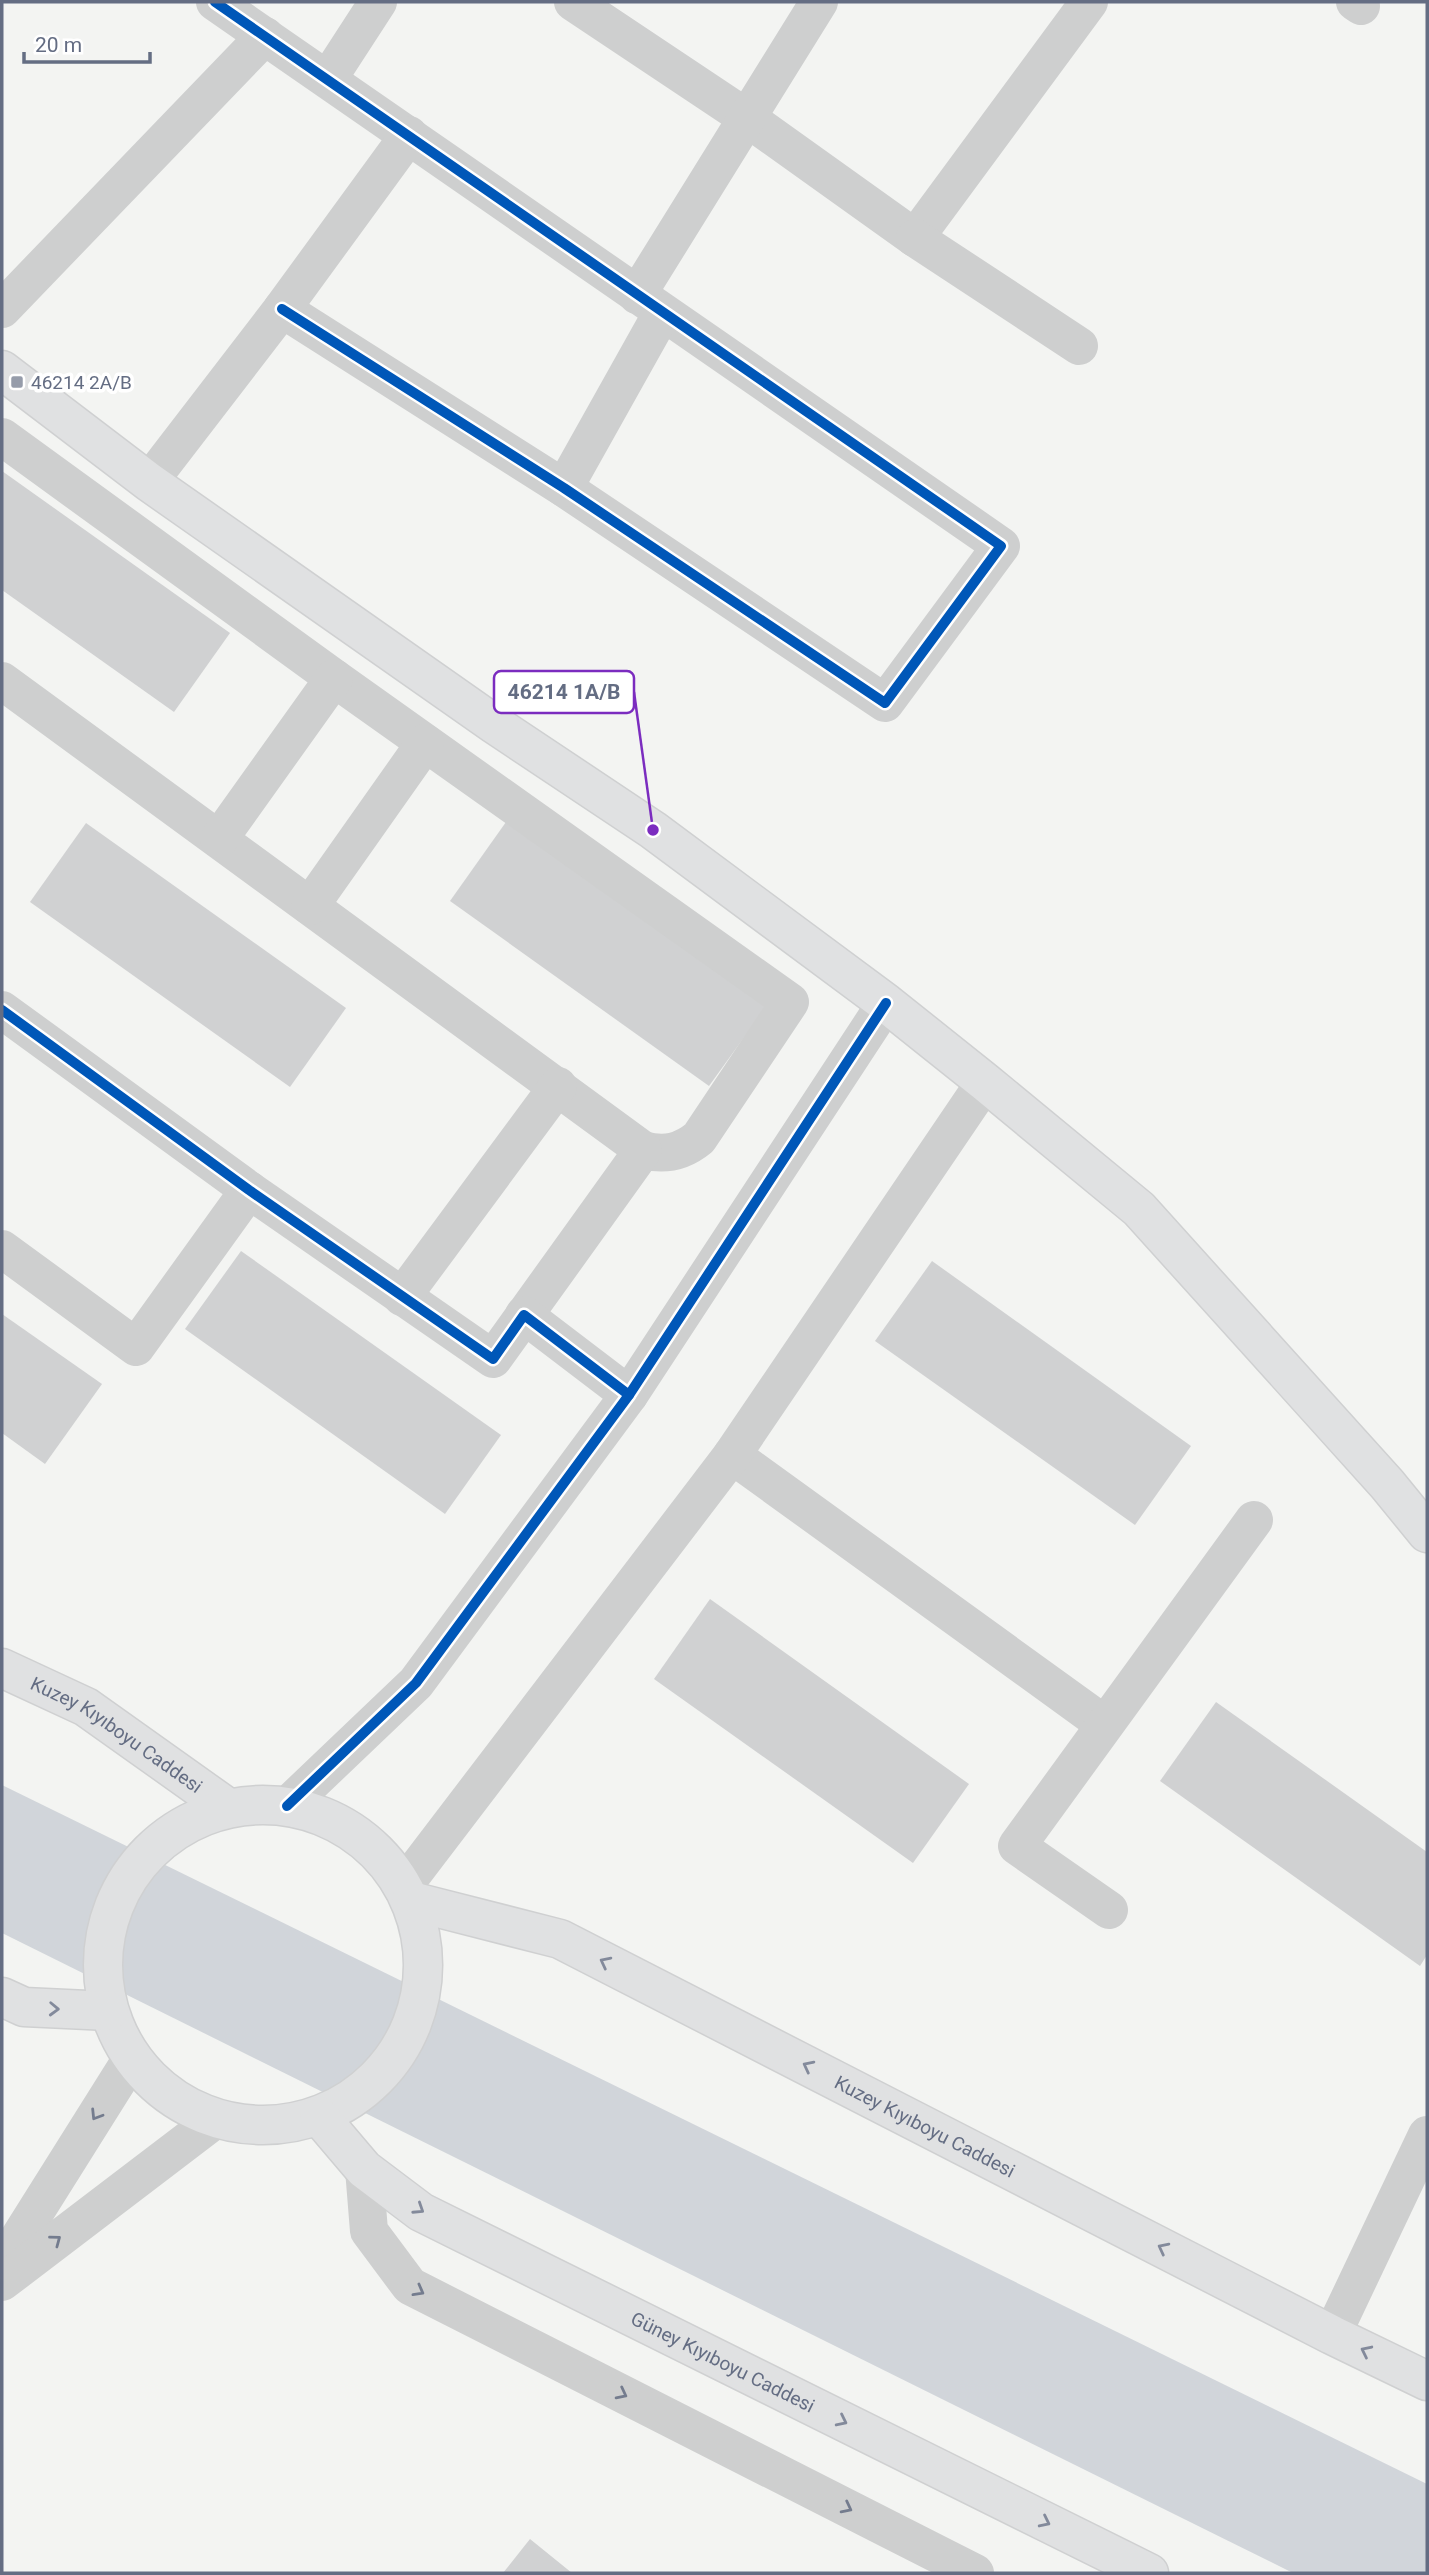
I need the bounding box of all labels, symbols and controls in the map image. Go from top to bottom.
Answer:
scale bar [24,21,150,65]
text: 20 m [35,33,82,57]
place label: 46214 2A/B [31,371,132,394]
marker: 46214 2A/B [9,374,25,390]
callout: 46214 1A/B [494,671,634,713]
text: 46214 1A/B [508,680,620,704]
street label: Kuzey Kıyıboyu Caddesi [27,1672,207,1798]
one-way arrow [600,1957,613,1971]
one-way arrow [49,2001,60,2016]
one-way arrow [803,2061,815,2075]
street label: Kuzey Kıyıboyu Caddesi [831,2071,1019,2183]
one-way arrow [91,2108,104,2121]
one-way arrow [411,2201,424,2214]
one-way arrow [48,2236,61,2249]
one-way arrow [1158,2243,1170,2257]
one-way arrow [412,2283,425,2296]
street label: Güney Kıyıboyu Caddesi [627,2307,818,2417]
one-way arrow [1361,2346,1373,2360]
one-way arrow [615,2386,627,2400]
one-way arrow [834,2412,847,2426]
one-way arrow [840,2500,852,2514]
one-way arrow [1038,2513,1050,2527]

